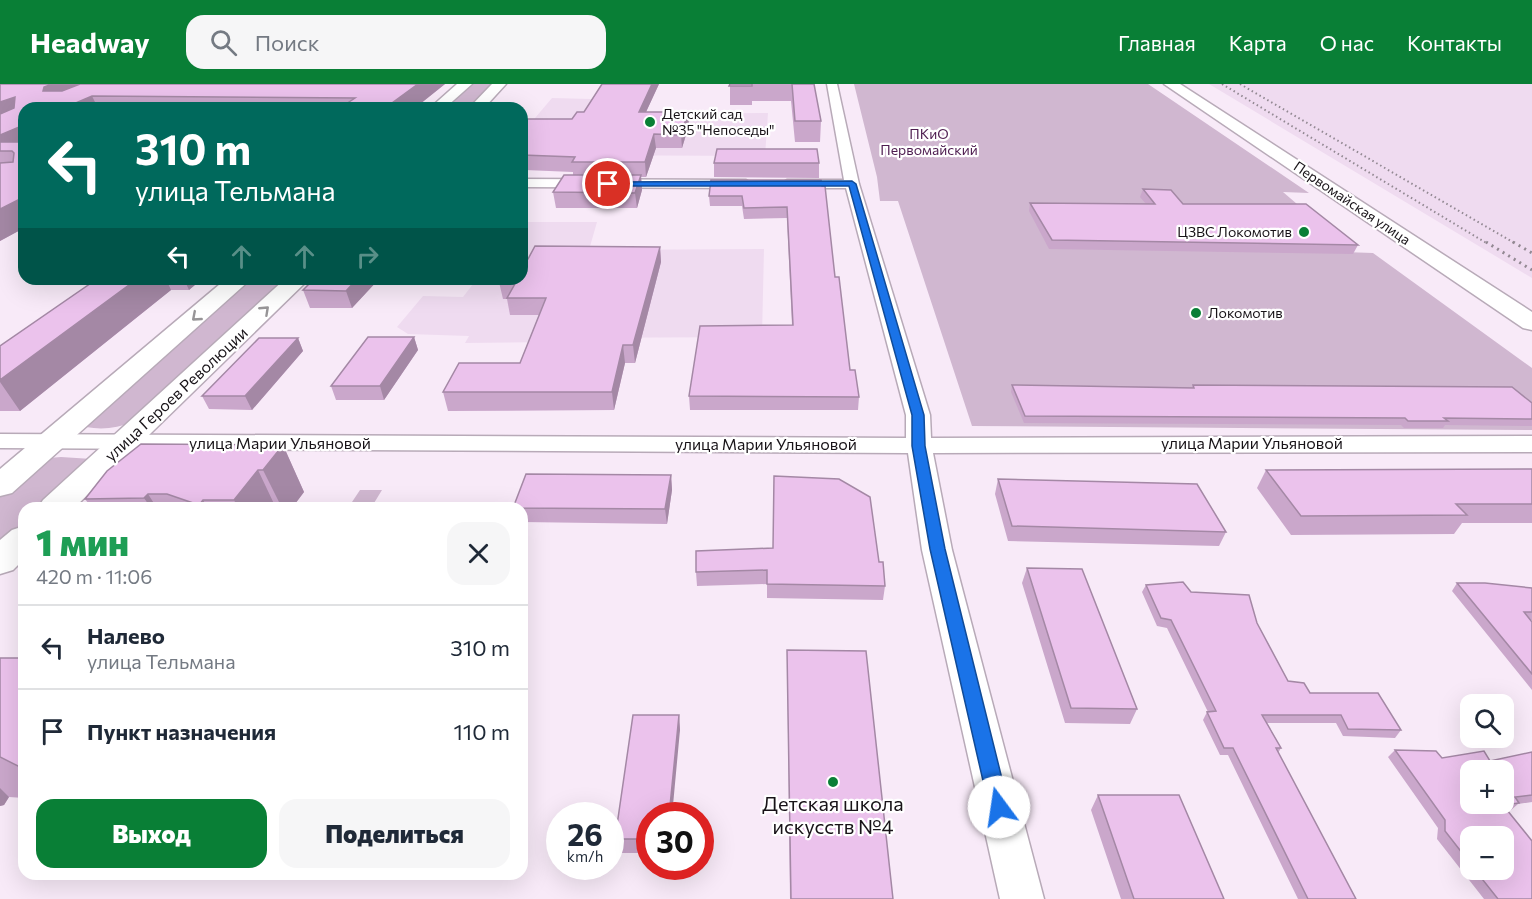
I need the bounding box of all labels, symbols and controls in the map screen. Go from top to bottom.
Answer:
search box [186,15,606,69]
text: Headway [30,25,150,59]
icon: search [207,26,240,59]
text: Поиск [255,29,319,56]
text: Главная [1118,30,1196,55]
text: Карта [1229,30,1287,55]
text: О нас [1320,30,1374,55]
text: Контакты [1407,30,1502,55]
place label: Детский сад №35 "Непоседы" [662,105,774,138]
marker: Детский сад №35 "Непоседы" [643,115,657,129]
text: 310 m [135,122,251,174]
park label: ПКиО Первомайский [880,125,978,158]
icon: left [36,126,114,204]
street label: Первомайская улица [1291,157,1414,248]
pin [582,158,633,209]
icon: arrive [591,167,624,200]
text: улица Тельмана [135,174,336,207]
place label: ЦЗВС Локомотив [1177,223,1292,240]
marker: ЦЗВС Локомотив [1297,225,1311,239]
icon: left [162,240,195,273]
icon: ahead [225,240,258,273]
icon: ahead [288,240,321,273]
icon: right [351,240,384,273]
place label: Локомотив [1208,304,1283,321]
one-way arrow [259,306,269,317]
marker: Локомотив [1189,306,1203,320]
one-way arrow [192,310,203,321]
street label: улица Героев Революции [100,323,251,465]
street label: улица Марии Ульяновой [189,433,371,452]
street label: улица Марии Ульяновой [1161,433,1343,452]
street label: улица Марии Ульяновой [675,434,857,453]
text: 1 мин [36,519,129,563]
button: close [447,522,510,585]
text: 420 m · 11:06 [36,564,152,588]
text: Налево [87,622,165,649]
icon: left [36,631,69,664]
text: 310 m [450,634,510,661]
text: улица Тельмана [87,649,236,673]
map controls [1460,694,1514,880]
button: search [1460,694,1514,748]
icon: arrive [36,715,69,748]
text: Пункт назначения [87,718,276,745]
text: 110 m [453,718,510,745]
button: + [1460,760,1514,814]
marker: Детская школа искусств №4 [826,775,840,789]
position arrow [967,775,1031,839]
place label: Детская школа искусств №4 [762,791,904,838]
button: Выход [36,799,267,868]
button: Поделиться [279,799,510,868]
speed limit sign: 30 [636,802,714,880]
text: 26 [567,815,603,852]
button: − [1460,826,1514,880]
text: km/h [567,847,603,865]

